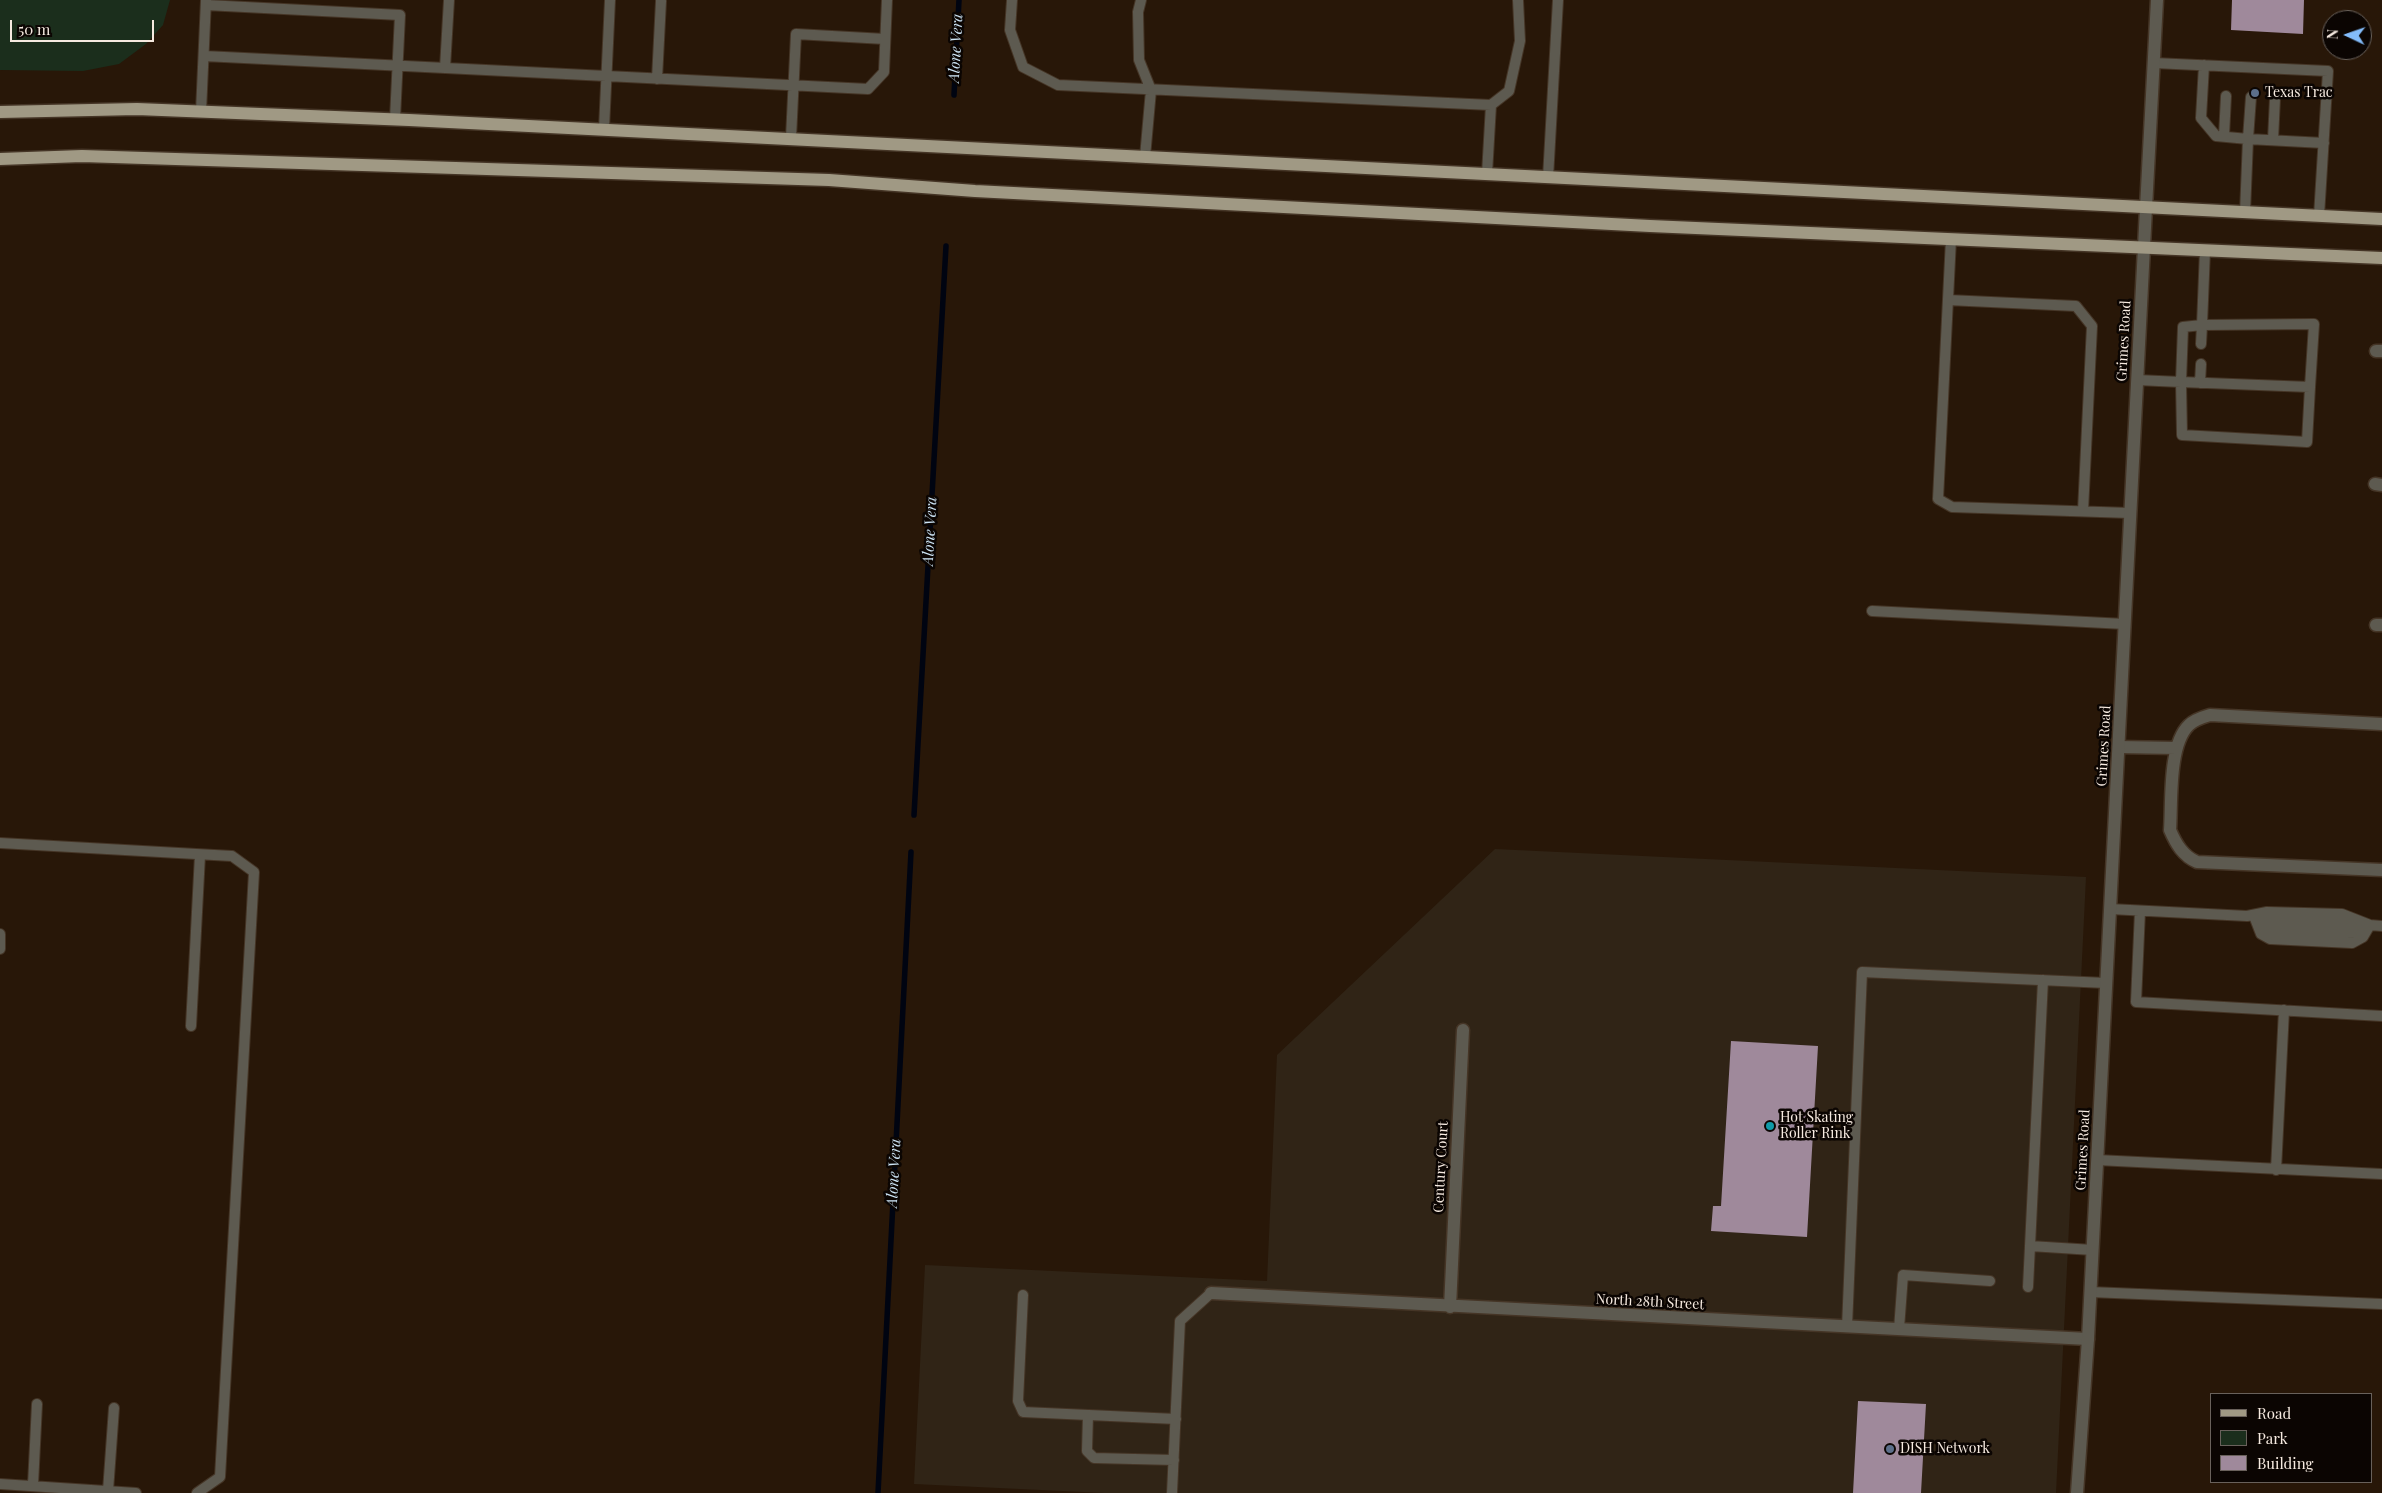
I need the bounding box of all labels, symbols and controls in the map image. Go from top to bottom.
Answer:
scale bar [12,10,156,42]
north arrow [2322,10,2372,60]
water label: Alone Vera [945,13,967,83]
text: 50 m [18,19,50,39]
text: N [2323,29,2342,40]
place label: Texas Trac [2265,85,2333,101]
marker: Texas Trac [2249,87,2261,99]
street label: Grimes Road [2113,300,2135,382]
water label: Alone Vera [919,496,941,566]
street label: Grimes Road [2093,705,2115,787]
street label: Grimes Road [2072,1109,2094,1191]
place label: Hot Skating Roller Rink [1780,1110,1853,1142]
marker: Hot Skating Roller Rink [1764,1120,1776,1132]
street label: Century Court [1430,1121,1452,1213]
water label: Alone Vera [883,1138,905,1208]
street label: North 28th Street [1595,1291,1705,1313]
legend [2210,1393,2372,1483]
text: Road [2257,1403,2291,1423]
text: Park [2257,1428,2288,1448]
place label: DISH Network [1900,1441,1990,1457]
marker: DISH Network [1884,1443,1896,1455]
text: Building [2257,1453,2313,1473]

